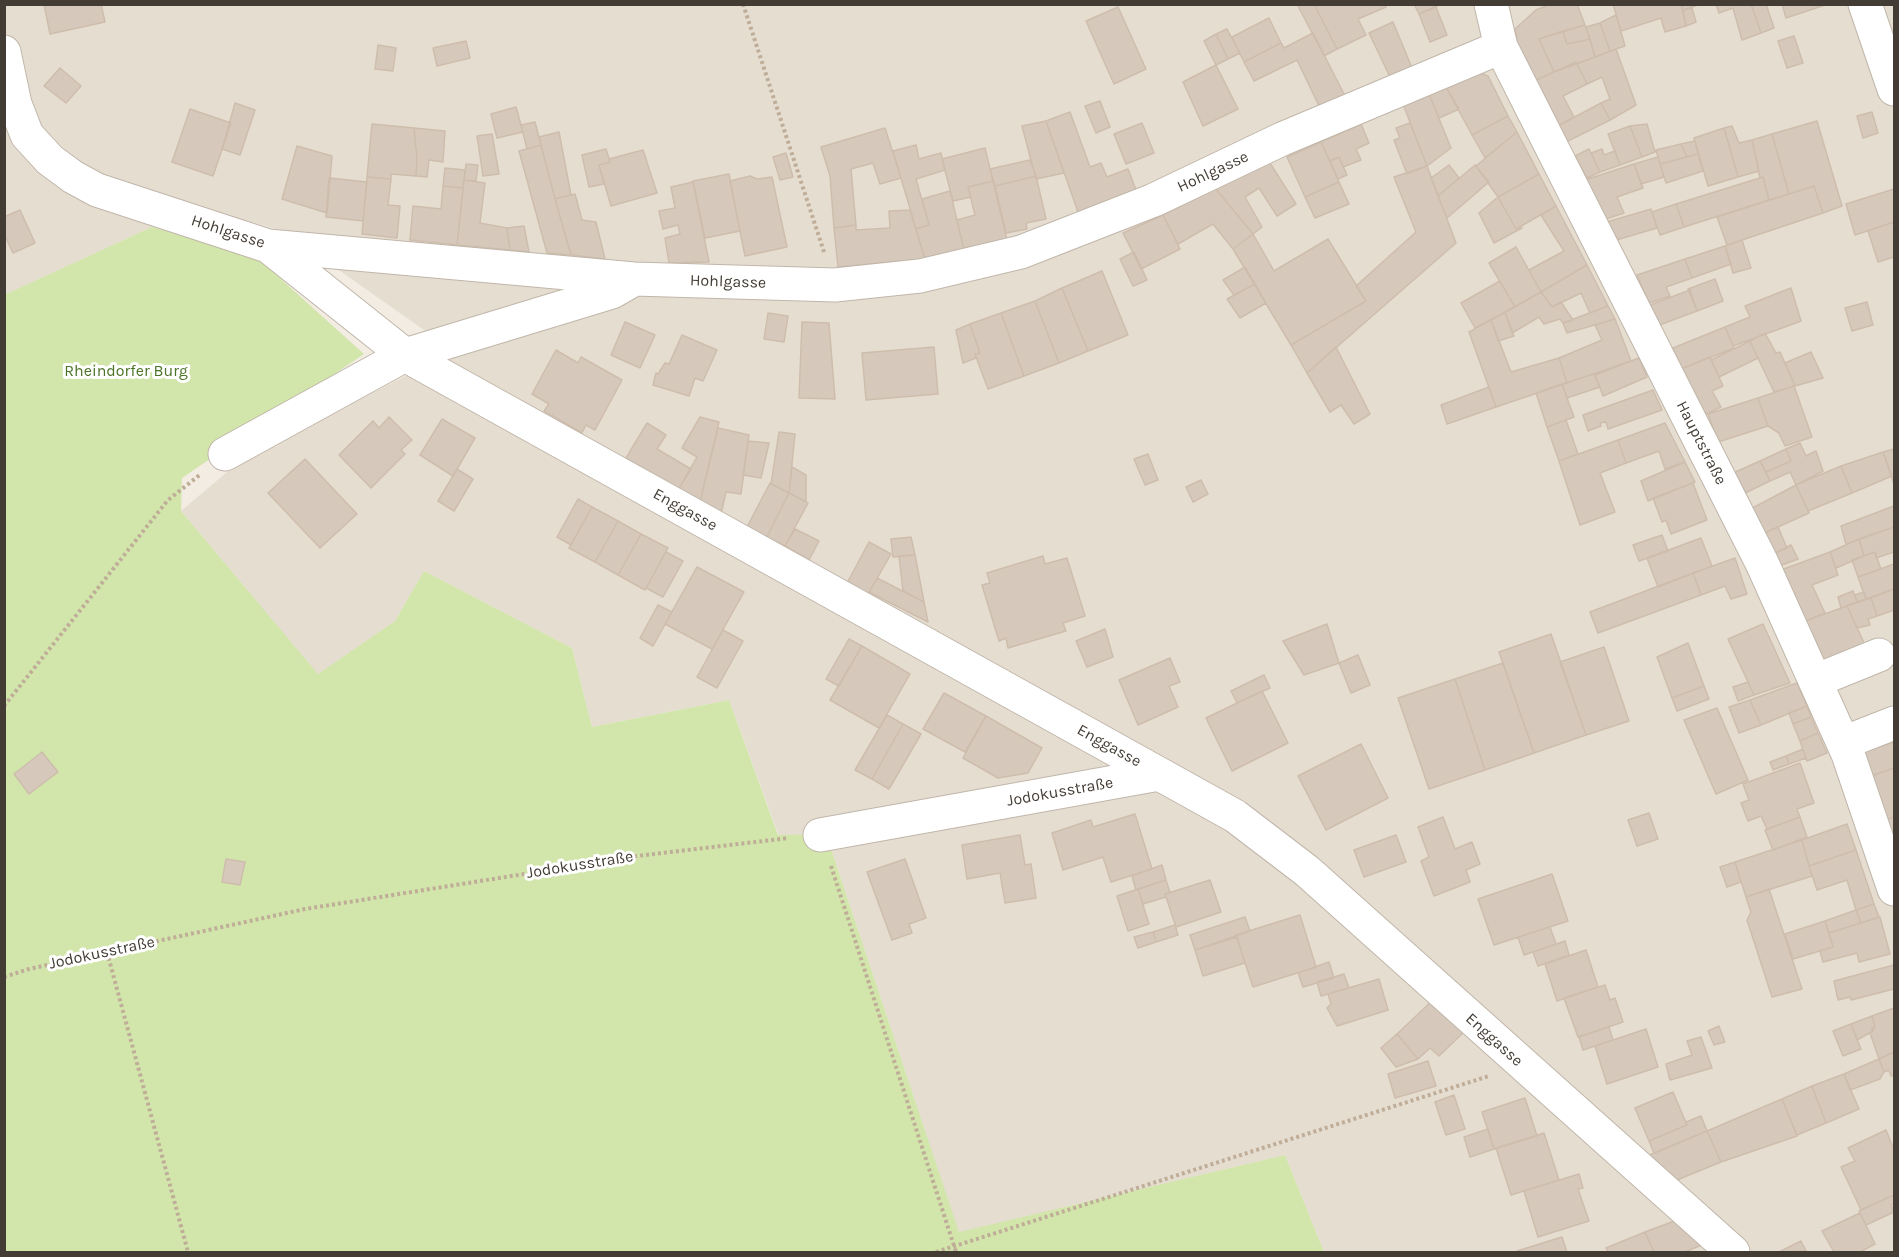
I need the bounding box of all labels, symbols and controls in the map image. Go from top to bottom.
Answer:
street label: Hohlgasse [1174,147,1252,197]
street label: Hohlgasse [189,211,267,253]
street label: Hohlgasse [689,271,767,293]
park label: Rheindorfer Burg [64,361,188,381]
street label: Hauptstraße [1672,398,1730,488]
street label: Enggasse [649,485,721,535]
street label: Enggasse [1073,721,1145,771]
street label: Jodokusstraße [1005,773,1115,811]
street label: Jodokusstraße [525,847,635,883]
street label: Jodokusstraße [47,932,157,974]
street label: Enggasse [1461,1009,1527,1071]

